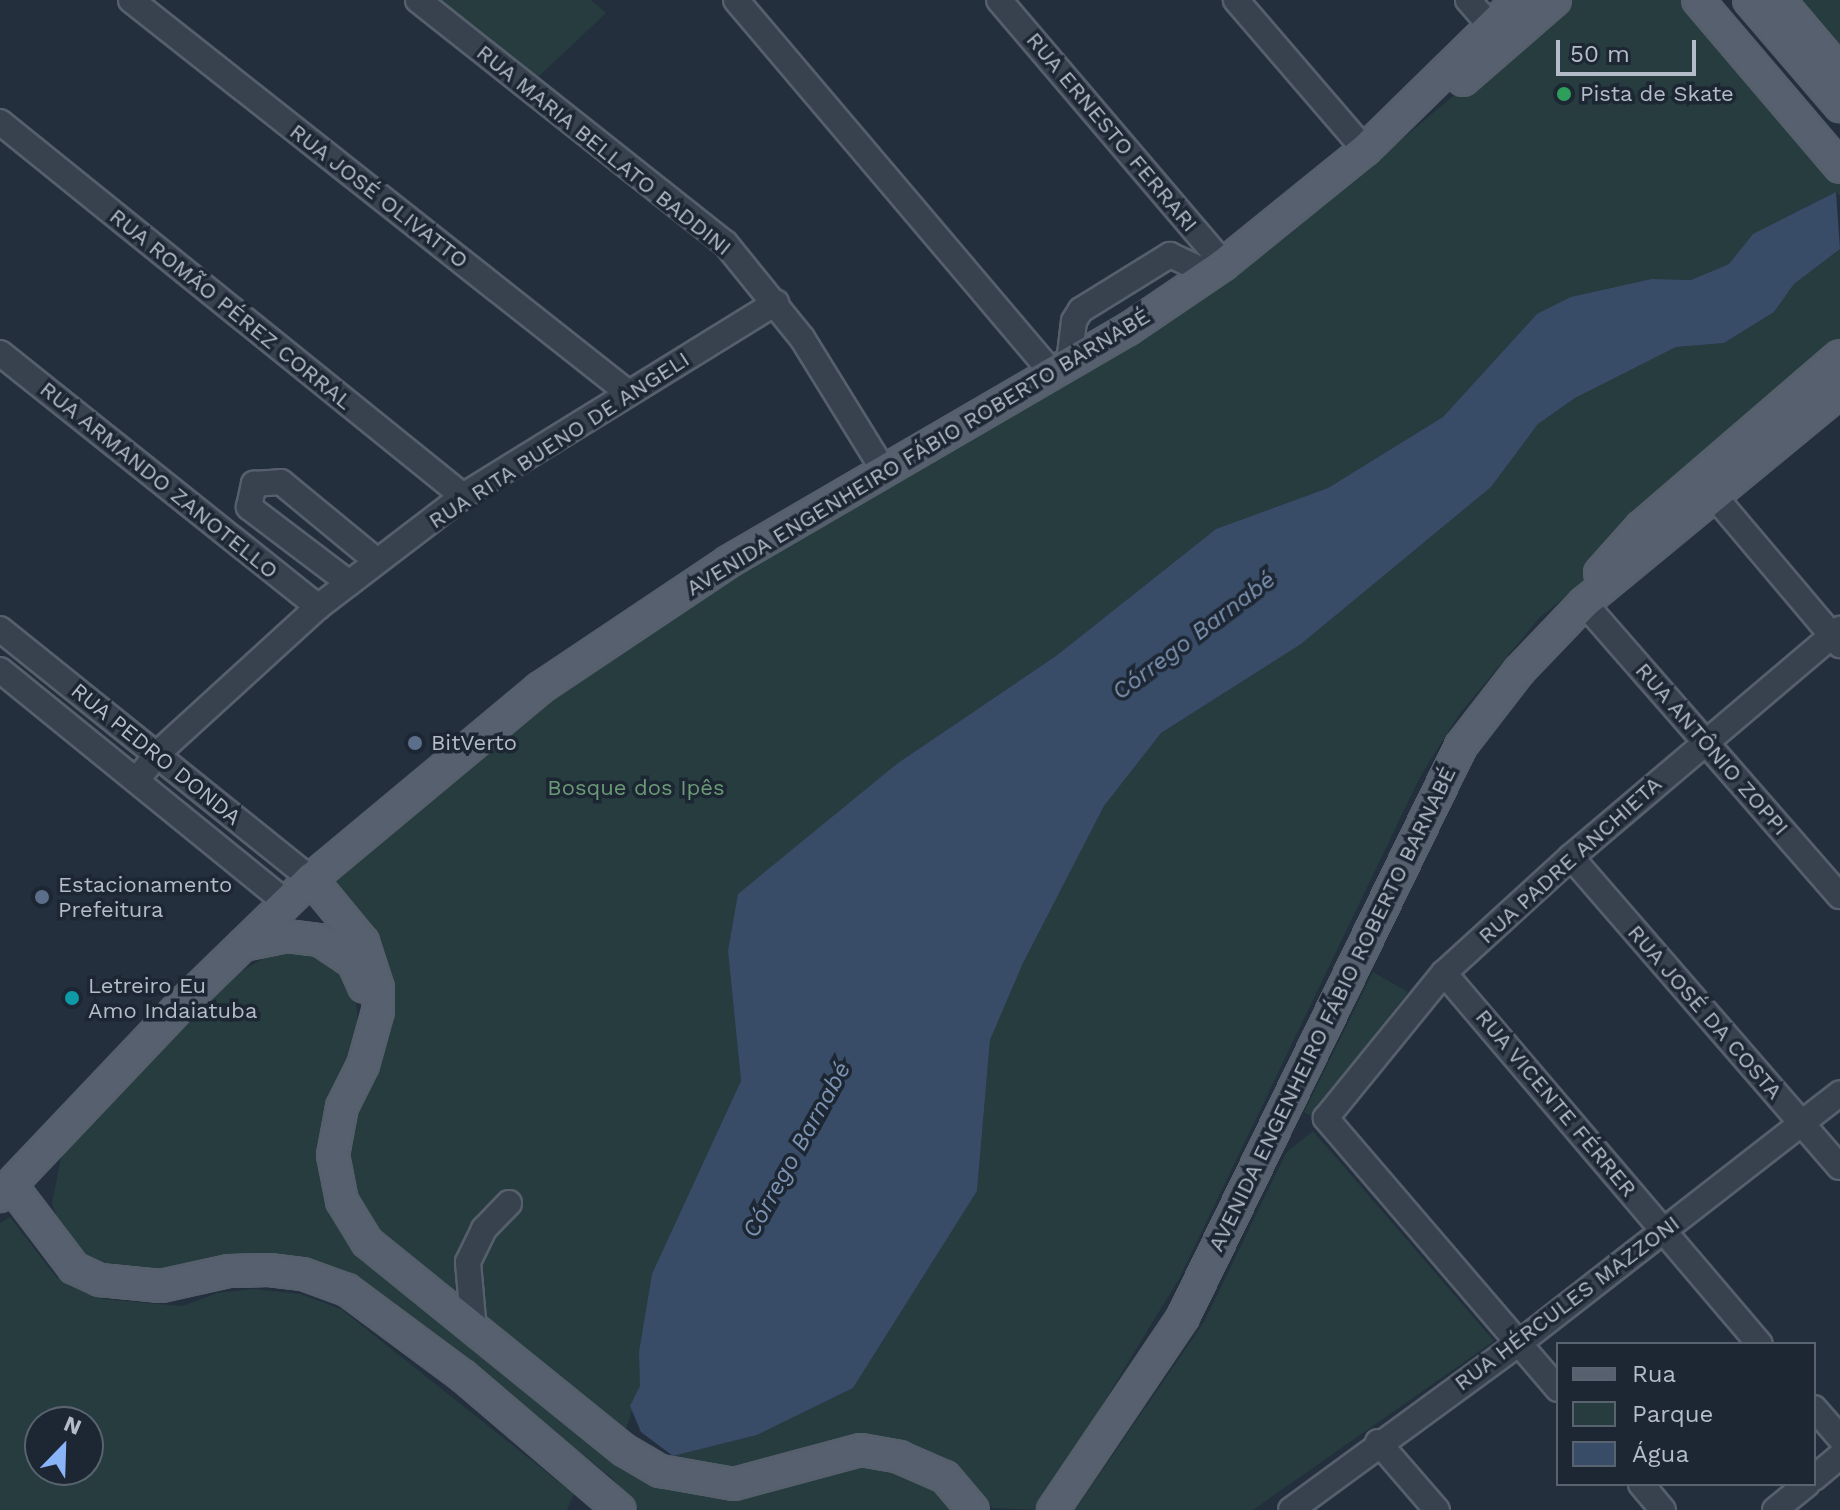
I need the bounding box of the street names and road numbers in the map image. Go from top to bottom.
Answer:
street label: RUA ERNESTO FERRARI [1021,27,1203,237]
street label: RUA MARIA BELLATO BADDINI [471,38,737,262]
street label: RUA JOSÉ OLIVATTO [284,118,474,274]
street label: RUA ROMÃO PÉREZ CORRAL [104,203,358,415]
street label: AVENIDA ENGENHEIRO FÁBIO ROBERTO BARNABÉ [681,302,1155,602]
street label: RUA RITA BUENO DE ANGELI [423,345,695,535]
street label: RUA ARMANDO ZANOTELLO [34,375,284,585]
street label: RUA ANTÔNIO ZOPPI [1629,657,1795,841]
street label: RUA PEDRO DONDA [65,677,247,831]
street label: AVENIDA ENGENHEIRO FÁBIO ROBERTO BARNABÉ [1202,762,1462,1256]
street label: RUA PADRE ANCHIETA [1472,770,1668,950]
street label: RUA JOSÉ DA COSTA [1621,919,1789,1105]
street label: RUA VICENTE FÉRRER [1469,1003,1643,1203]
street label: RUA HÉRCULES MAZZONI [1449,1209,1685,1397]

